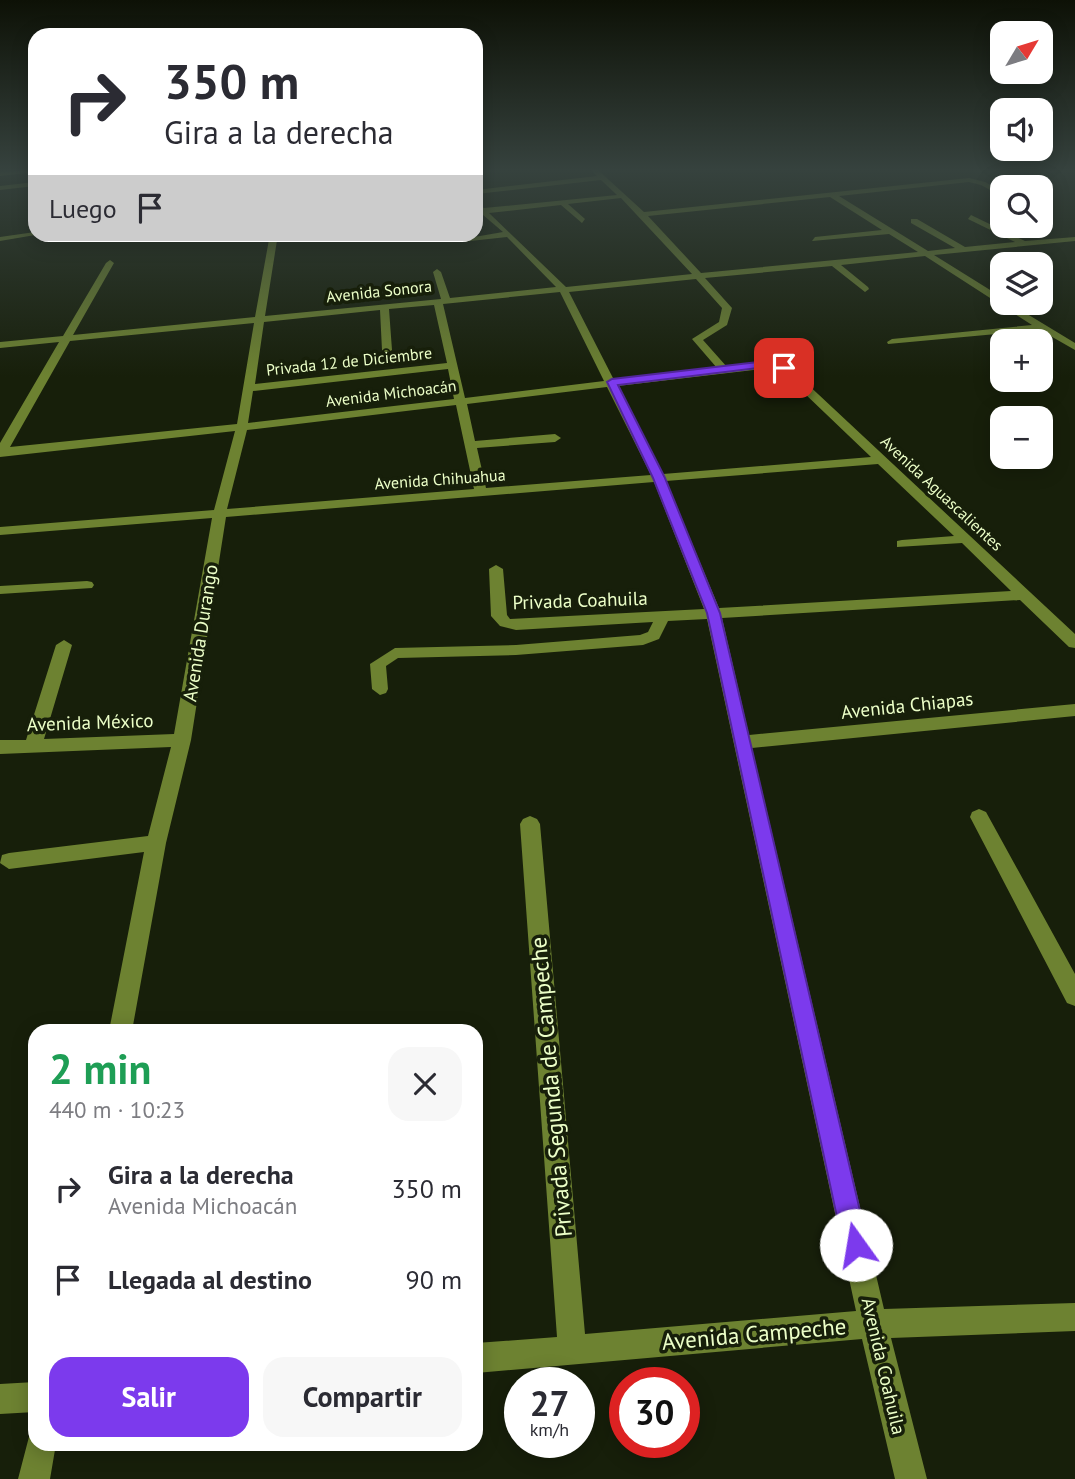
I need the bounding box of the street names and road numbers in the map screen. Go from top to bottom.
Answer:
street label: Avenida Sonora [325,276,433,306]
street label: Privada 12 de Diciembre [265,342,433,380]
street label: Avenida Michoacán [324,375,458,411]
street label: Avenida Aguascalientes [877,431,1008,555]
street label: Avenida Chihuahua [374,464,506,494]
street label: Avenida Durango [177,563,223,703]
street label: Privada Coahuila [512,586,648,614]
street label: Avenida Chiapas [840,686,974,724]
street label: Avenida México [26,708,154,736]
street label: Privada Segunda de Campeche [523,936,578,1238]
street label: Avenida Coahuila [857,1295,911,1437]
street label: Avenida Campeche [660,1311,847,1356]

